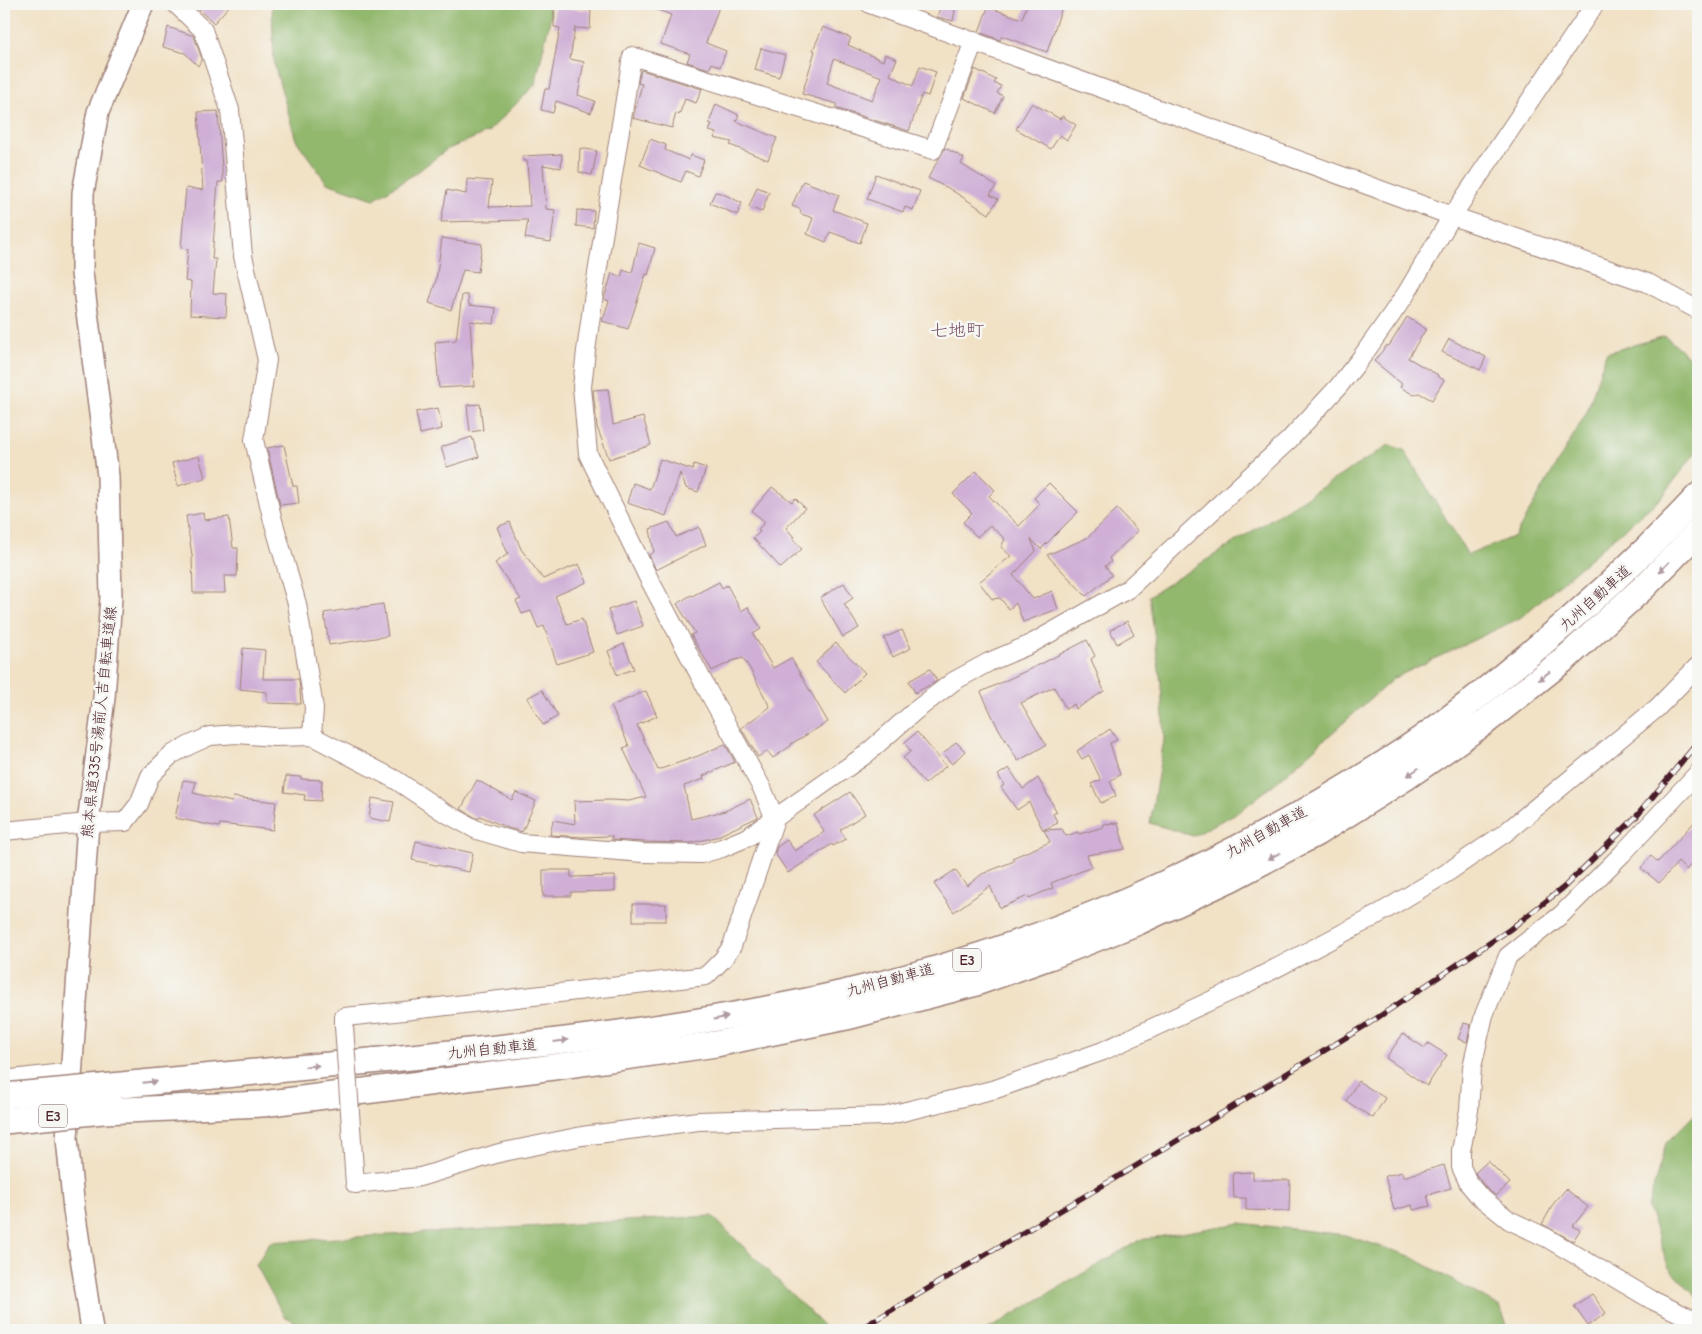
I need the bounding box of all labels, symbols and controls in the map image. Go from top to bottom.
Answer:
district label: 七地町 [930,320,984,341]
street label: 九州自動車道 [1556,561,1634,635]
one-way arrow [1658,561,1670,573]
street label: 熊本県道335号湯前人吉自転車道線 [78,605,120,839]
one-way arrow [1537,671,1551,681]
one-way arrow [1406,767,1420,777]
street label: 九州自動車道 [1222,802,1310,862]
one-way arrow [1266,852,1281,860]
road number: E3 [953,948,981,972]
street label: 九州自動車道 [844,960,936,1000]
one-way arrow [714,1014,729,1022]
street label: 九州自動車道 [446,1035,538,1063]
one-way arrow [553,1037,569,1045]
one-way arrow [304,1062,320,1070]
one-way arrow [142,1078,158,1086]
road number: E3 [39,1104,67,1128]

